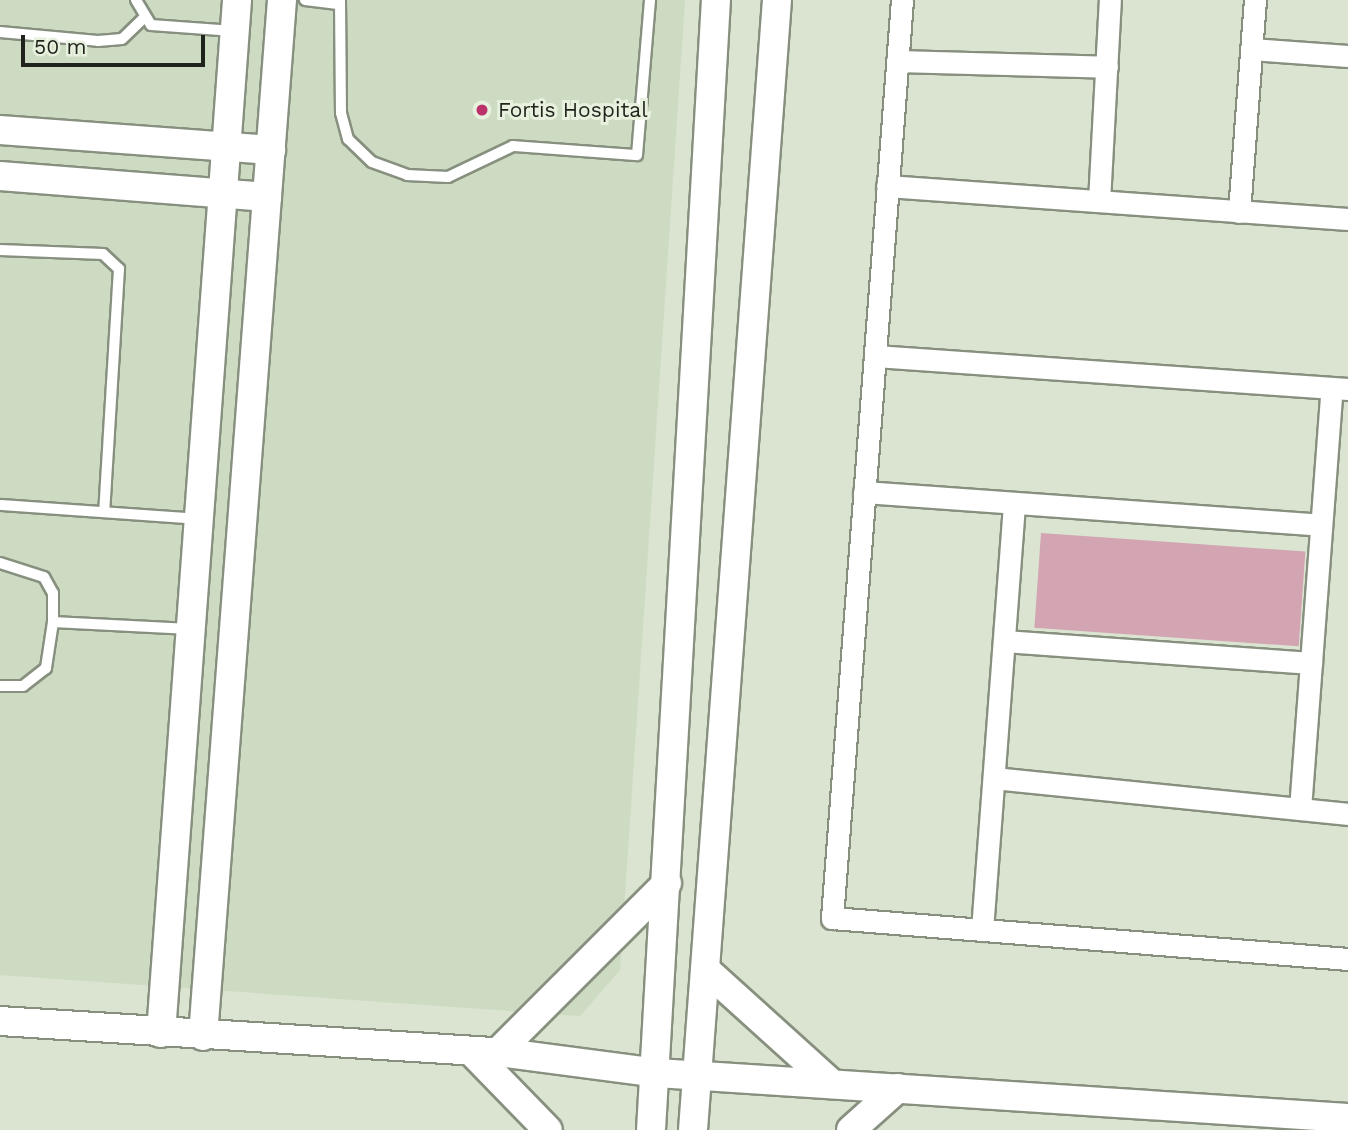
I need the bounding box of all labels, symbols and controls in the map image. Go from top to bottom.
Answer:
scale bar [24,21,208,65]
text: 50 m [34,34,86,59]
place label: Fortis Hospital [498,97,648,123]
marker: Fortis Hospital [472,100,492,120]

